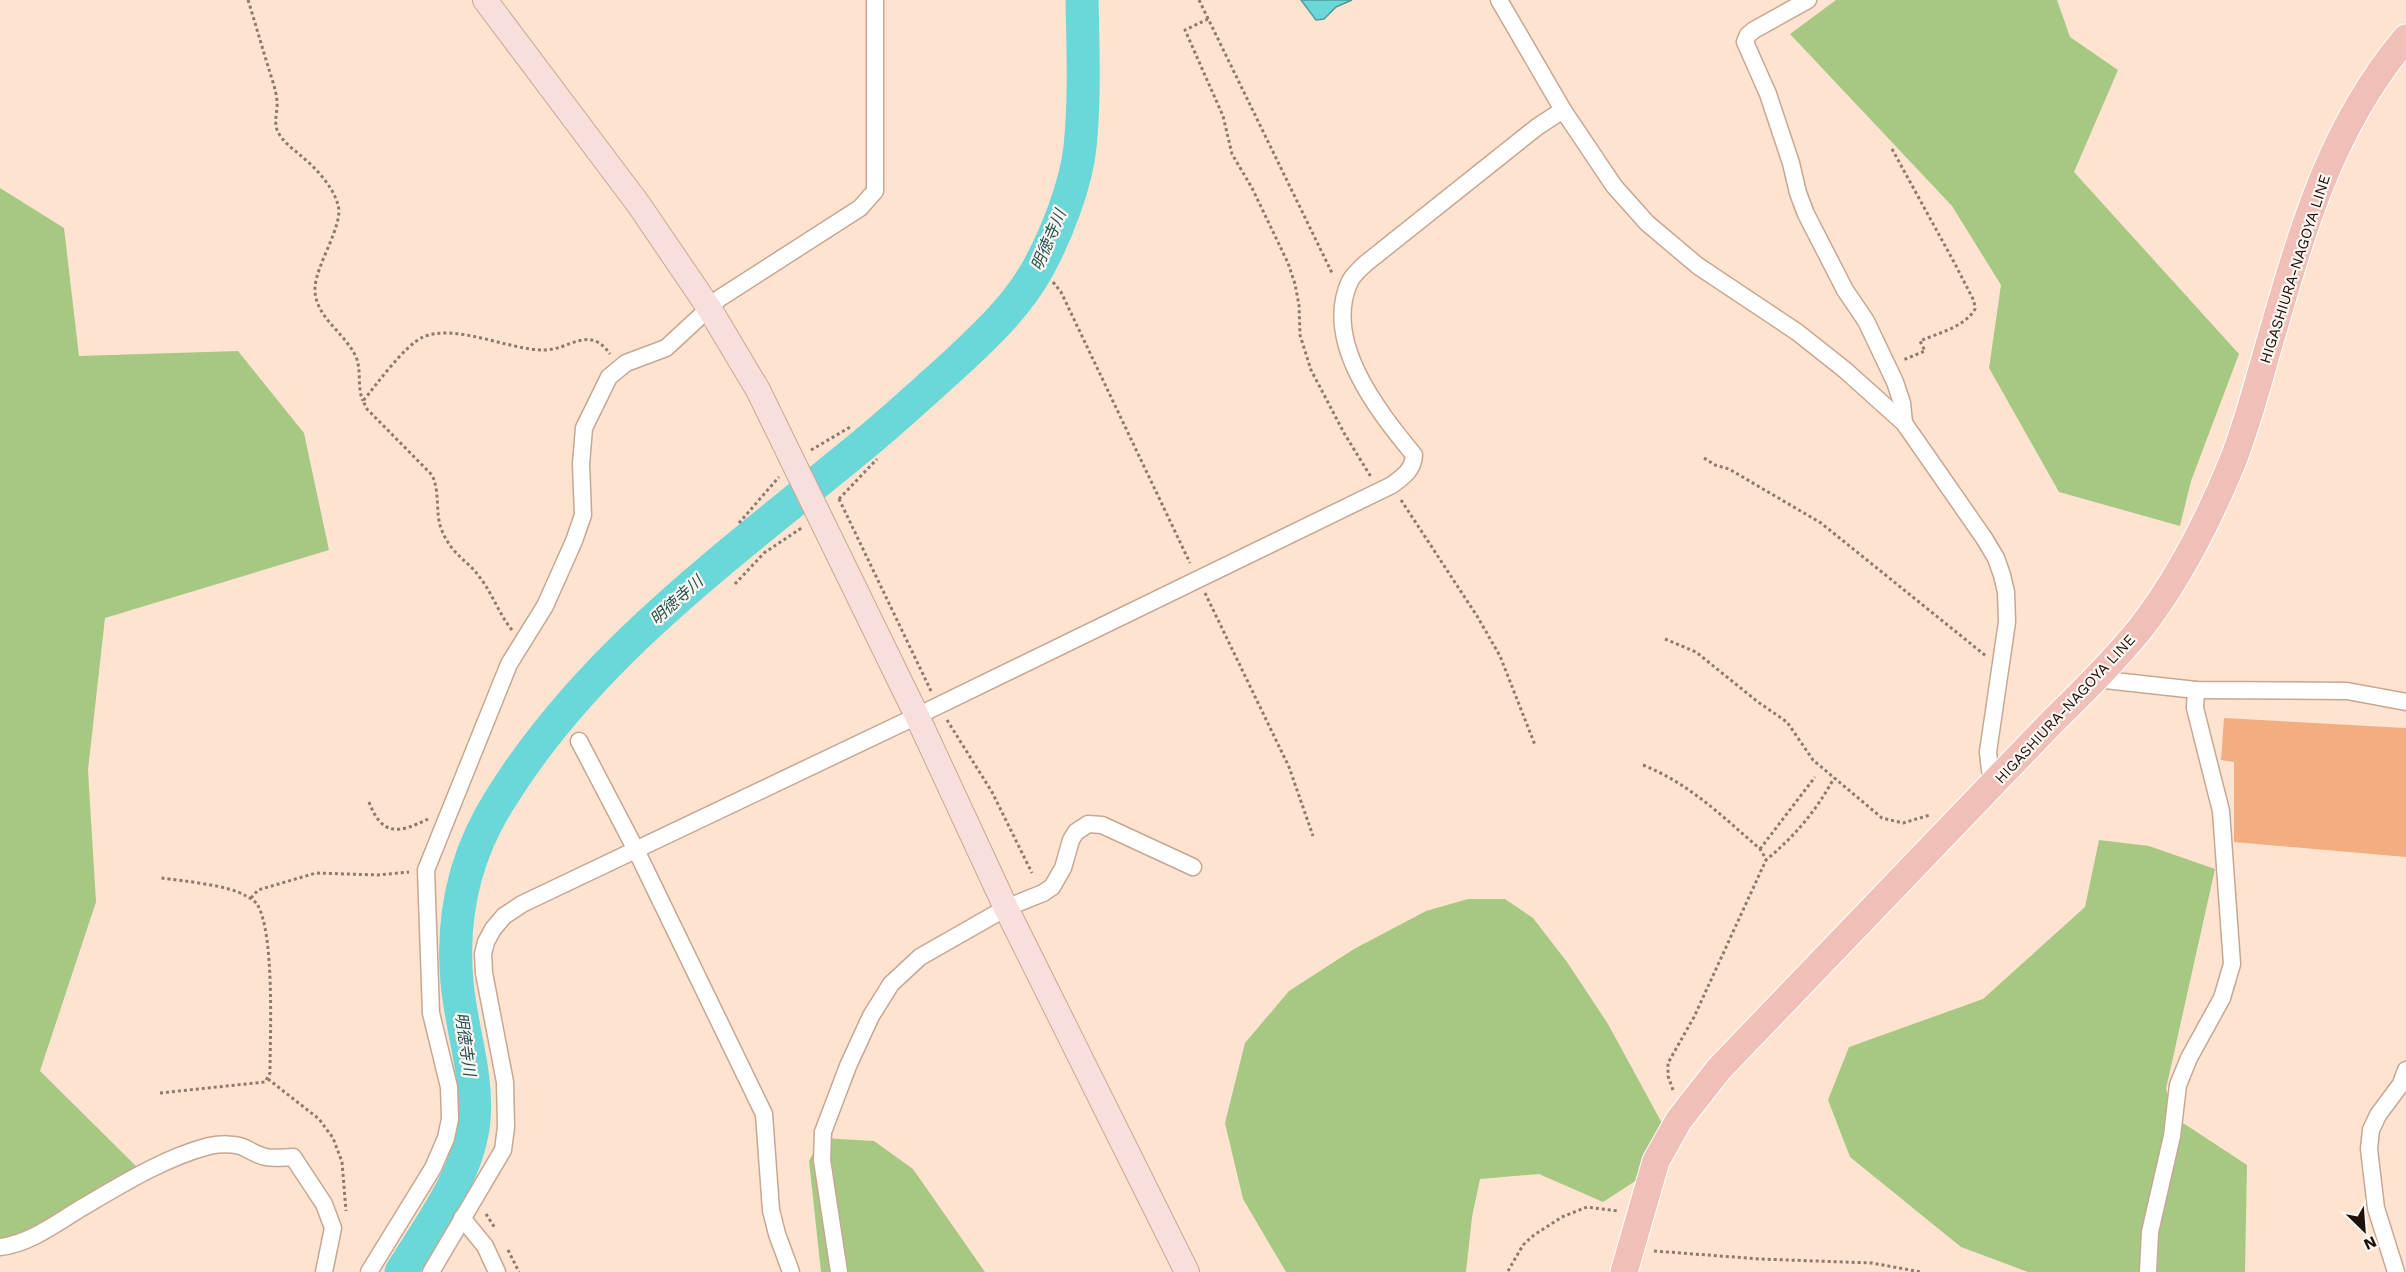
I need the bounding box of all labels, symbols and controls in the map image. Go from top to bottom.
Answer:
street label: HIGASHIURA-NAGOYA LINE [2256,172,2334,366]
water label: 明徳寺川 [1027,205,1070,273]
water label: 明徳寺川 [646,571,708,629]
street label: HIGASHIURA-NAGOYA LINE [1991,631,2139,787]
water label: 明徳寺川 [452,1011,480,1079]
north arrow [2334,1200,2394,1260]
text: N [2361,1232,2380,1254]

